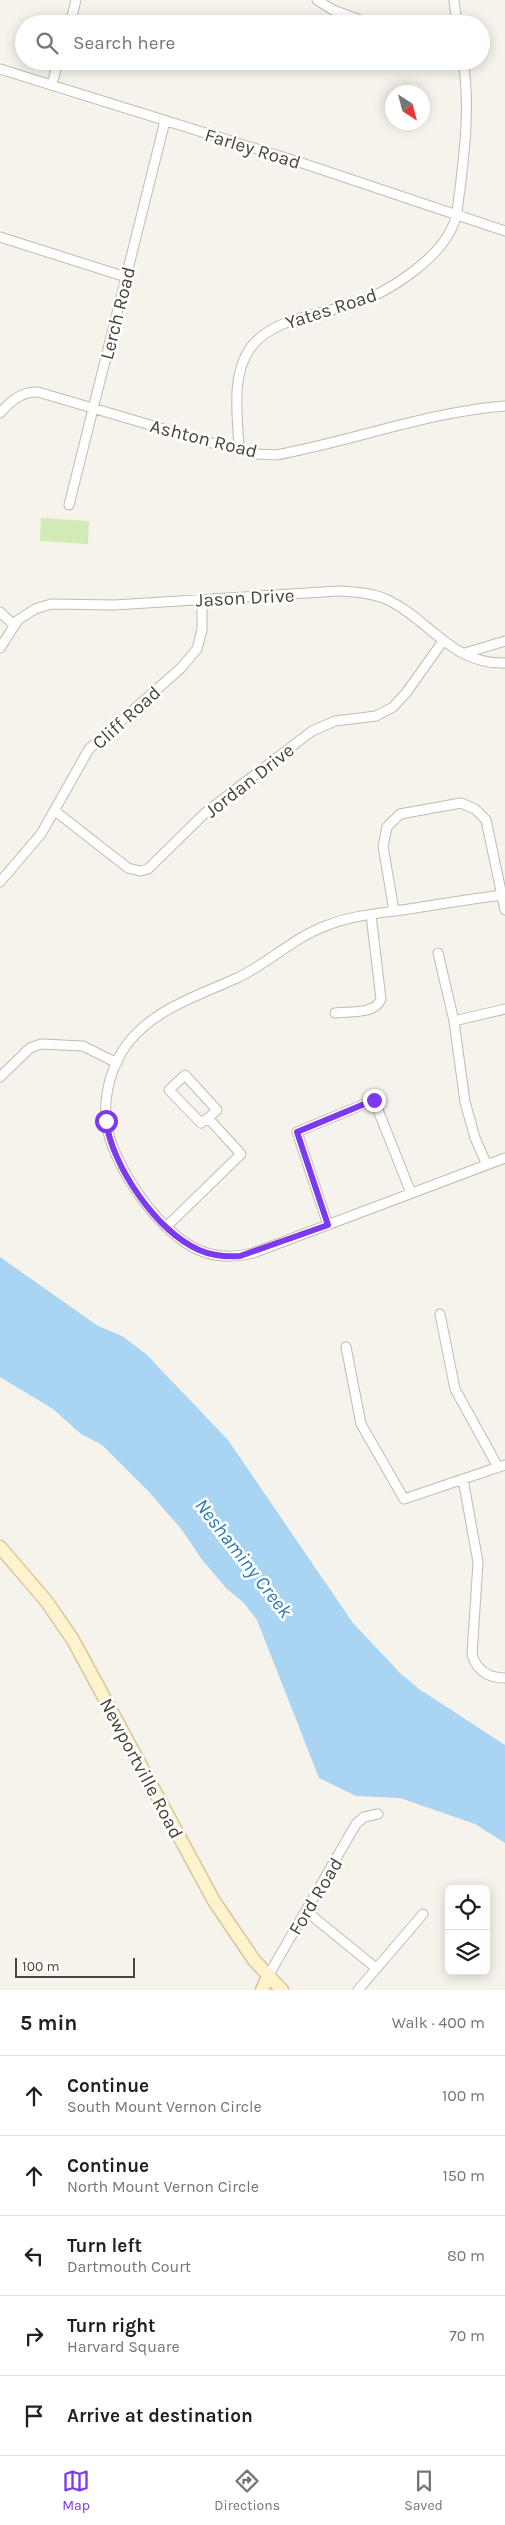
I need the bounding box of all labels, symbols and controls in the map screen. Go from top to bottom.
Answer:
search box [15,15,490,70]
icon: search [33,29,61,57]
text: Search here [73,32,175,54]
north arrow [385,85,430,130]
street label: Farley Road [202,124,303,174]
street label: Lerch Road [96,264,140,362]
street label: Yates Road [283,284,380,334]
street label: Ashton Road [148,415,260,463]
street label: Jason Drive [195,584,295,612]
street label: Cliff Road [88,681,165,754]
street label: Jordan Drive [201,739,299,822]
route end [363,1089,386,1112]
route start [95,1110,118,1133]
water label: Neshaminy Creek [190,1494,298,1623]
street label: Newportville Road [95,1694,187,1842]
street label: Ford Road [284,1854,347,1939]
map controls [445,1885,490,1975]
button: locate [445,1885,490,1930]
button: layers [445,1930,490,1975]
scale bar [15,1955,135,1978]
text: 100 m [22,1958,60,1975]
text: 5 min [20,2011,77,2035]
text: Walk · 400 m [392,2013,485,2032]
text: Continue [67,2075,149,2097]
icon: ahead [20,2082,48,2110]
text: 100 m [442,2086,485,2105]
text: South Mount Vernon Circle [67,2097,262,2116]
text: Continue [67,2155,149,2177]
icon: ahead [20,2162,48,2190]
text: 150 m [442,2166,485,2185]
text: North Mount Vernon Circle [67,2177,259,2196]
text: Turn left [67,2235,142,2257]
icon: left [20,2242,48,2270]
text: 80 m [447,2246,485,2265]
text: Dartmouth Court [67,2257,191,2276]
text: Turn right [67,2315,156,2337]
icon: right [20,2322,48,2350]
text: 70 m [449,2326,485,2345]
text: Harvard Square [67,2337,180,2356]
icon: arrive [20,2402,48,2430]
text: Arrive at destination [67,2405,253,2427]
tab: Map [62,2467,90,2514]
tab: Directions [214,2467,280,2514]
tab: Saved [404,2467,443,2514]

